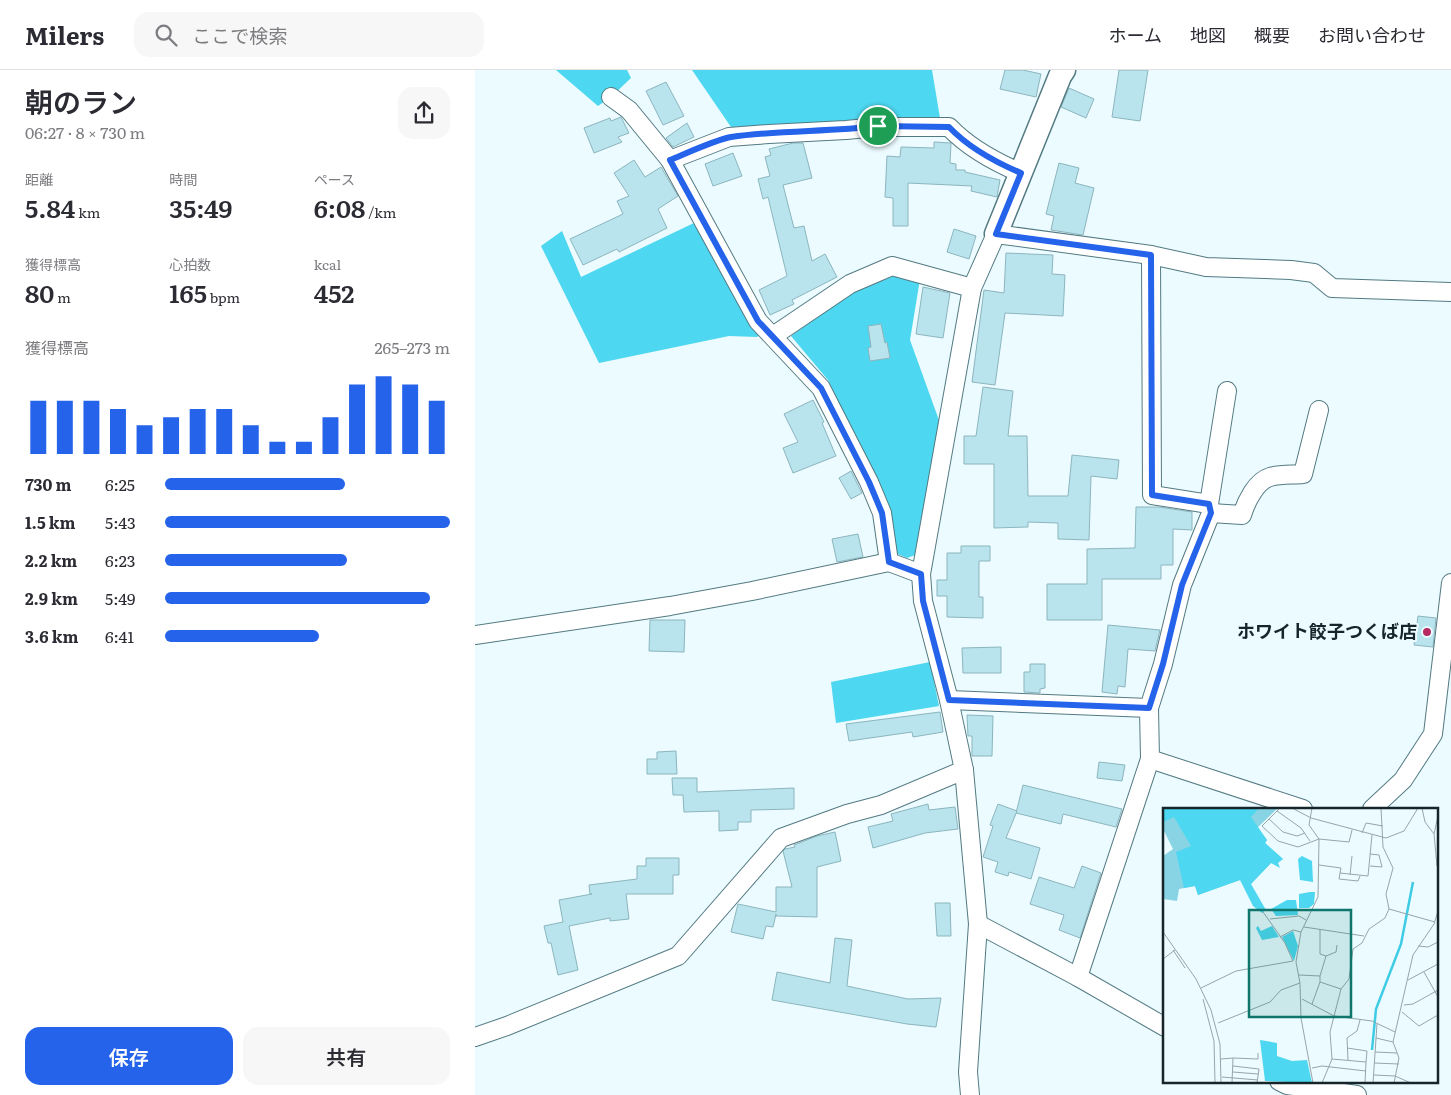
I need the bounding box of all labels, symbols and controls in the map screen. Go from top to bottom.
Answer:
search box [134,12,484,57]
text: Milers [25,17,104,52]
icon: search [152,21,180,49]
text: ここで検索 [192,21,287,49]
text: ホーム [1109,21,1162,48]
text: 地図 [1190,21,1226,48]
text: 概要 [1254,21,1290,48]
text: お問い合わせ [1318,21,1426,48]
text: 朝のラン [25,80,137,122]
button: share [398,87,450,139]
pin [857,105,899,147]
icon: arrive [864,112,892,140]
text: 06:27 · 8 × 730 m [25,120,145,144]
text: 距離 [25,169,53,189]
text: 時間 [169,169,197,189]
text: ペース [314,169,355,189]
text: 5.84 [25,189,75,226]
text: 35:49 [169,189,232,226]
text: 6:08 [314,189,365,226]
text: km [75,202,100,222]
text: /km [365,202,396,222]
text: 獲得標高 [25,254,81,274]
text: 心拍数 [169,254,211,274]
text: kcal [314,254,341,274]
text: 80 [25,274,54,311]
text: 165 [169,274,207,311]
text: 452 [314,274,354,311]
text: m [54,287,71,307]
text: bpm [207,287,240,307]
text: 獲得標高 [25,335,89,359]
text: 265–273 m [375,335,450,359]
text: 730 m [25,472,72,496]
text: 6:25 [105,472,135,496]
text: 1.5 km [25,510,75,534]
text: 5:43 [105,510,136,534]
text: 2.2 km [25,548,77,572]
text: 6:23 [105,548,136,572]
text: 2.9 km [25,586,78,610]
text: 5:49 [105,586,135,610]
place label: ホワイト餃子つくば店 [1237,617,1417,644]
text: 3.6 km [25,624,78,648]
text: 6:41 [105,624,134,648]
marker: ホワイト餃子つくば店 [1421,626,1433,638]
inset map [1163,808,1439,1082]
button: 保存 [25,1027,233,1085]
button: 共有 [243,1027,450,1085]

